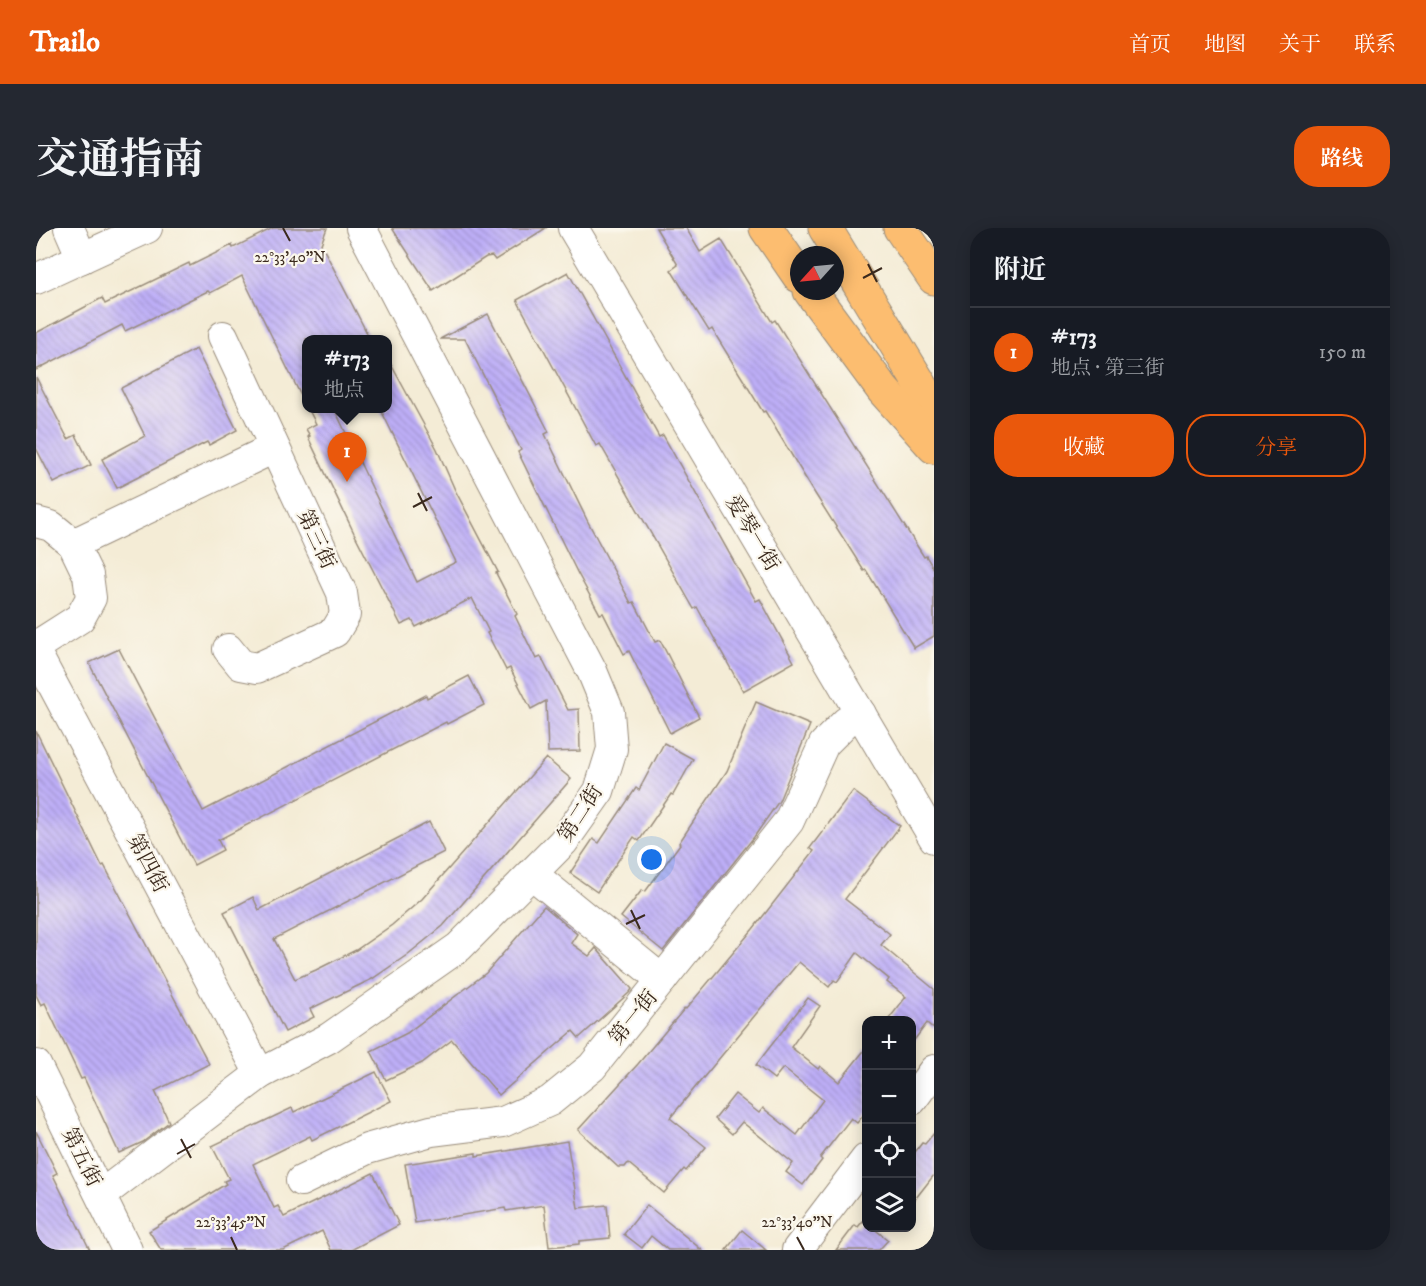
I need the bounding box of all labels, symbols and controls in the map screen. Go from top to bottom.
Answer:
text: Trailo [30,25,100,60]
text: 首页 [1129,32,1171,58]
text: 地图 [1204,32,1246,58]
text: 关于 [1279,32,1321,58]
text: 联系 [1354,32,1396,58]
button: 路线 [1294,126,1390,187]
text: 交通指南 [36,135,204,187]
north arrow [790,246,844,300]
text: 22°33'40"N [254,248,326,267]
text: 附近 [994,254,1046,287]
text: #173 [1051,324,1097,351]
popup [302,335,392,413]
text: 1 [1010,340,1017,365]
text: 150 m [1319,340,1366,365]
text: #173 [324,346,370,373]
text: 地点 · 第三街 [1051,356,1164,381]
text: 地点 [324,378,364,403]
button: 收藏 [994,414,1174,477]
button: 分享 [1186,414,1366,477]
pin: 1 [328,432,366,482]
street label: 爱琴一街 [719,491,785,576]
street label: 第三街 [291,505,341,573]
street label: 第二街 [553,780,609,847]
street label: 第四街 [121,830,173,897]
your location [637,845,666,874]
street label: 第一街 [604,985,664,1050]
map controls [862,1016,916,1232]
button: + [862,1016,916,1070]
button: − [862,1070,916,1124]
street label: 第五街 [55,1123,107,1191]
button: locate [862,1124,916,1178]
button: layers [862,1178,916,1232]
text: 22°33'45"N [196,1213,266,1232]
text: 22°33'40"N [761,1213,833,1232]

